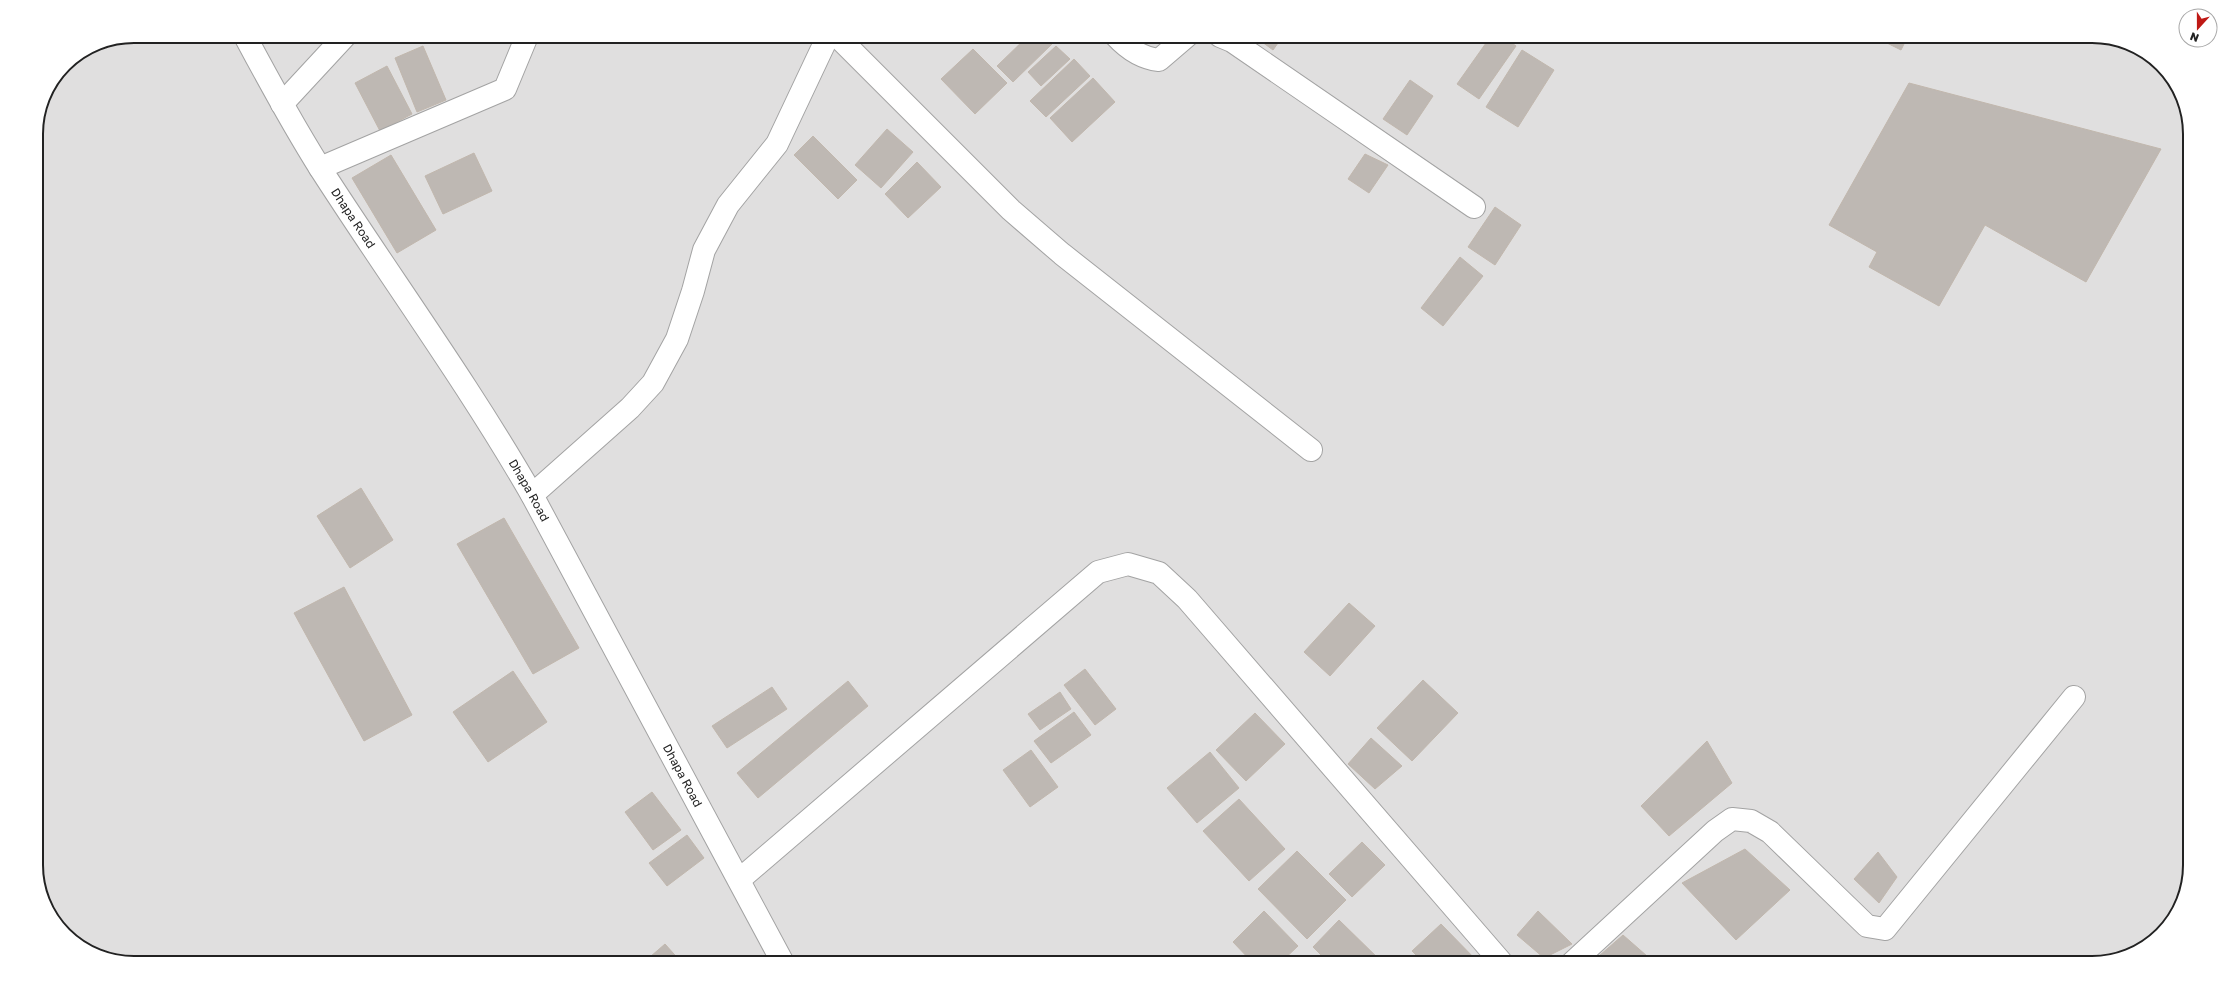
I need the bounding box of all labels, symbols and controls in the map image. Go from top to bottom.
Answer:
north arrow [2178,8,2218,48]
text: N [2188,30,2200,45]
street label: Dhapa Road [328,185,379,251]
street label: Dhapa Road [506,456,553,524]
street label: Dhapa Road [660,741,706,809]

